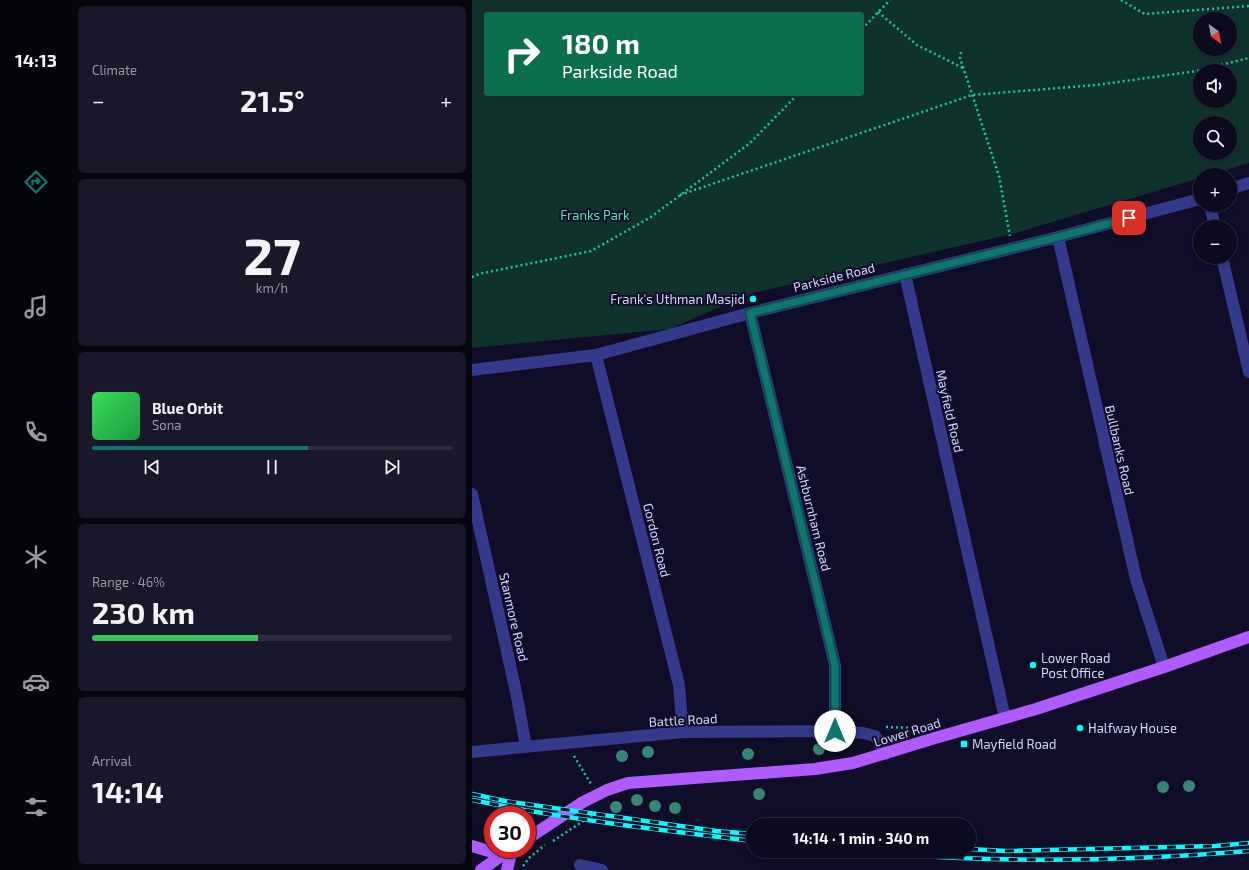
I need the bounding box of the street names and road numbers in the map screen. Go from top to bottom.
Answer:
street label: Parkside Road [791,259,877,295]
street label: Mayfield Road [933,368,967,454]
street label: Bullbanks Road [1102,404,1138,496]
street label: Ashburnham Road [793,463,835,573]
street label: Gordon Road [640,501,674,579]
street label: Stanmore Road [496,571,532,663]
street label: Battle Road [648,710,718,730]
street label: Lower Road [871,714,943,750]

